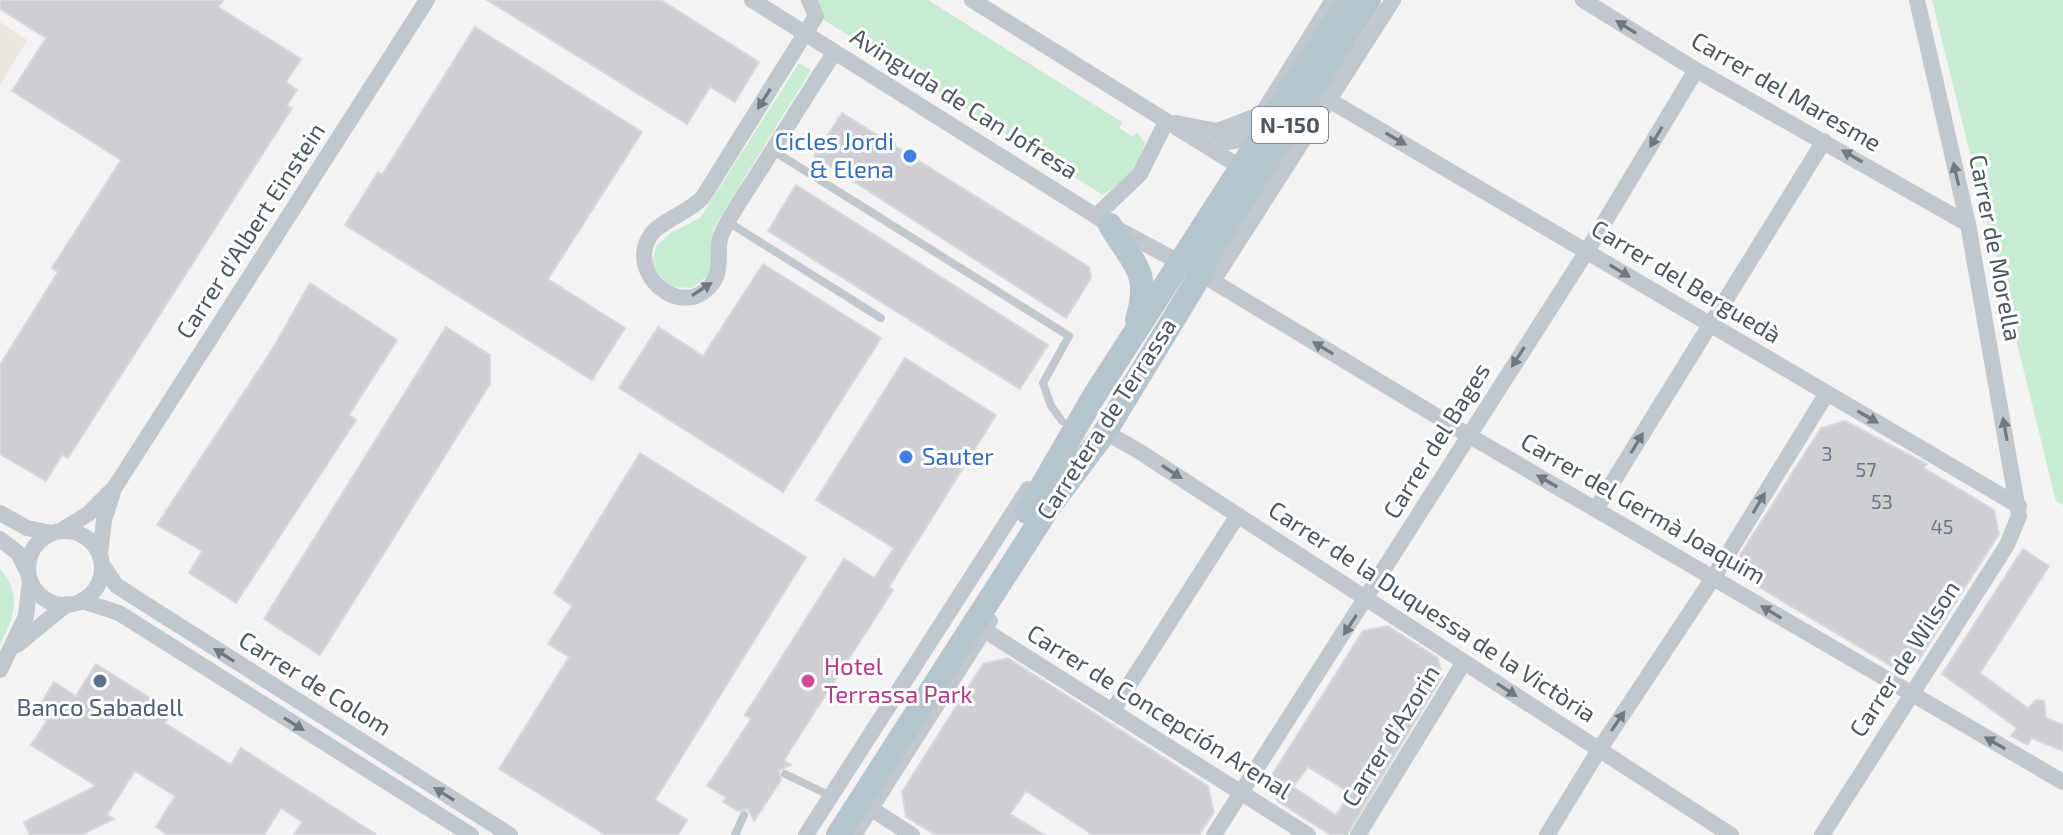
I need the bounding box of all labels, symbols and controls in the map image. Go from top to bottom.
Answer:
one-way arrow [1615,20,1637,34]
street label: Avinguda de Can Jofresa [846,21,1084,185]
street label: Carrer del Maresme [1687,25,1887,157]
one-way arrow [757,88,771,110]
road number: N-150 [1252,107,1328,143]
street label: Carrer d'Albert Einstein [169,117,330,343]
place label: Cicles Jordi & Elena [775,126,894,183]
one-way arrow [1649,126,1663,148]
one-way arrow [1385,132,1407,146]
marker: Cicles Jordi & Elena [901,147,919,165]
one-way arrow [1840,150,1863,164]
street label: Carrer de Morella [1964,152,2029,343]
one-way arrow [1949,161,1962,186]
street label: Carrer del Berguedà [1587,213,1787,349]
one-way arrow [1609,264,1631,278]
one-way arrow [690,282,713,297]
street label: Carretera de Terrassa [1030,312,1182,524]
one-way arrow [1312,341,1334,355]
one-way arrow [1511,347,1526,368]
street label: Carrer del Bages [1376,357,1495,523]
one-way arrow [1857,410,1879,424]
one-way arrow [1998,416,2010,441]
street label: Carrer del Germà Joaquim [1516,426,1771,590]
one-way arrow [1630,432,1644,454]
place label: Sauter [922,441,994,470]
house number: 3 [1821,441,1833,465]
marker: Sauter [897,448,915,466]
house number: 57 [1856,457,1876,481]
one-way arrow [1161,465,1182,480]
one-way arrow [1535,474,1558,488]
house number: 53 [1871,489,1893,513]
one-way arrow [1752,492,1766,514]
street label: Carrer de la Duquessa de la Victòria [1264,494,1602,728]
house number: 45 [1930,514,1954,538]
street label: Carrer de Wilson [1842,575,1965,742]
one-way arrow [1760,605,1782,619]
one-way arrow [1343,614,1357,636]
street label: Carrer de Concepción Arenal [1022,617,1297,804]
street label: Carrer de Colom [234,624,397,741]
one-way arrow [213,649,235,663]
place label: Hotel Terrassa Park [824,651,973,708]
street label: Carrer d'Azorin [1335,659,1445,811]
marker: Banco Sabadell [91,672,109,690]
marker: Hotel Terrassa Park [799,672,817,690]
one-way arrow [1497,682,1518,697]
place label: Banco Sabadell [17,692,183,721]
one-way arrow [1610,711,1625,732]
one-way arrow [283,716,305,730]
one-way arrow [1984,736,2006,750]
one-way arrow [433,787,455,801]

